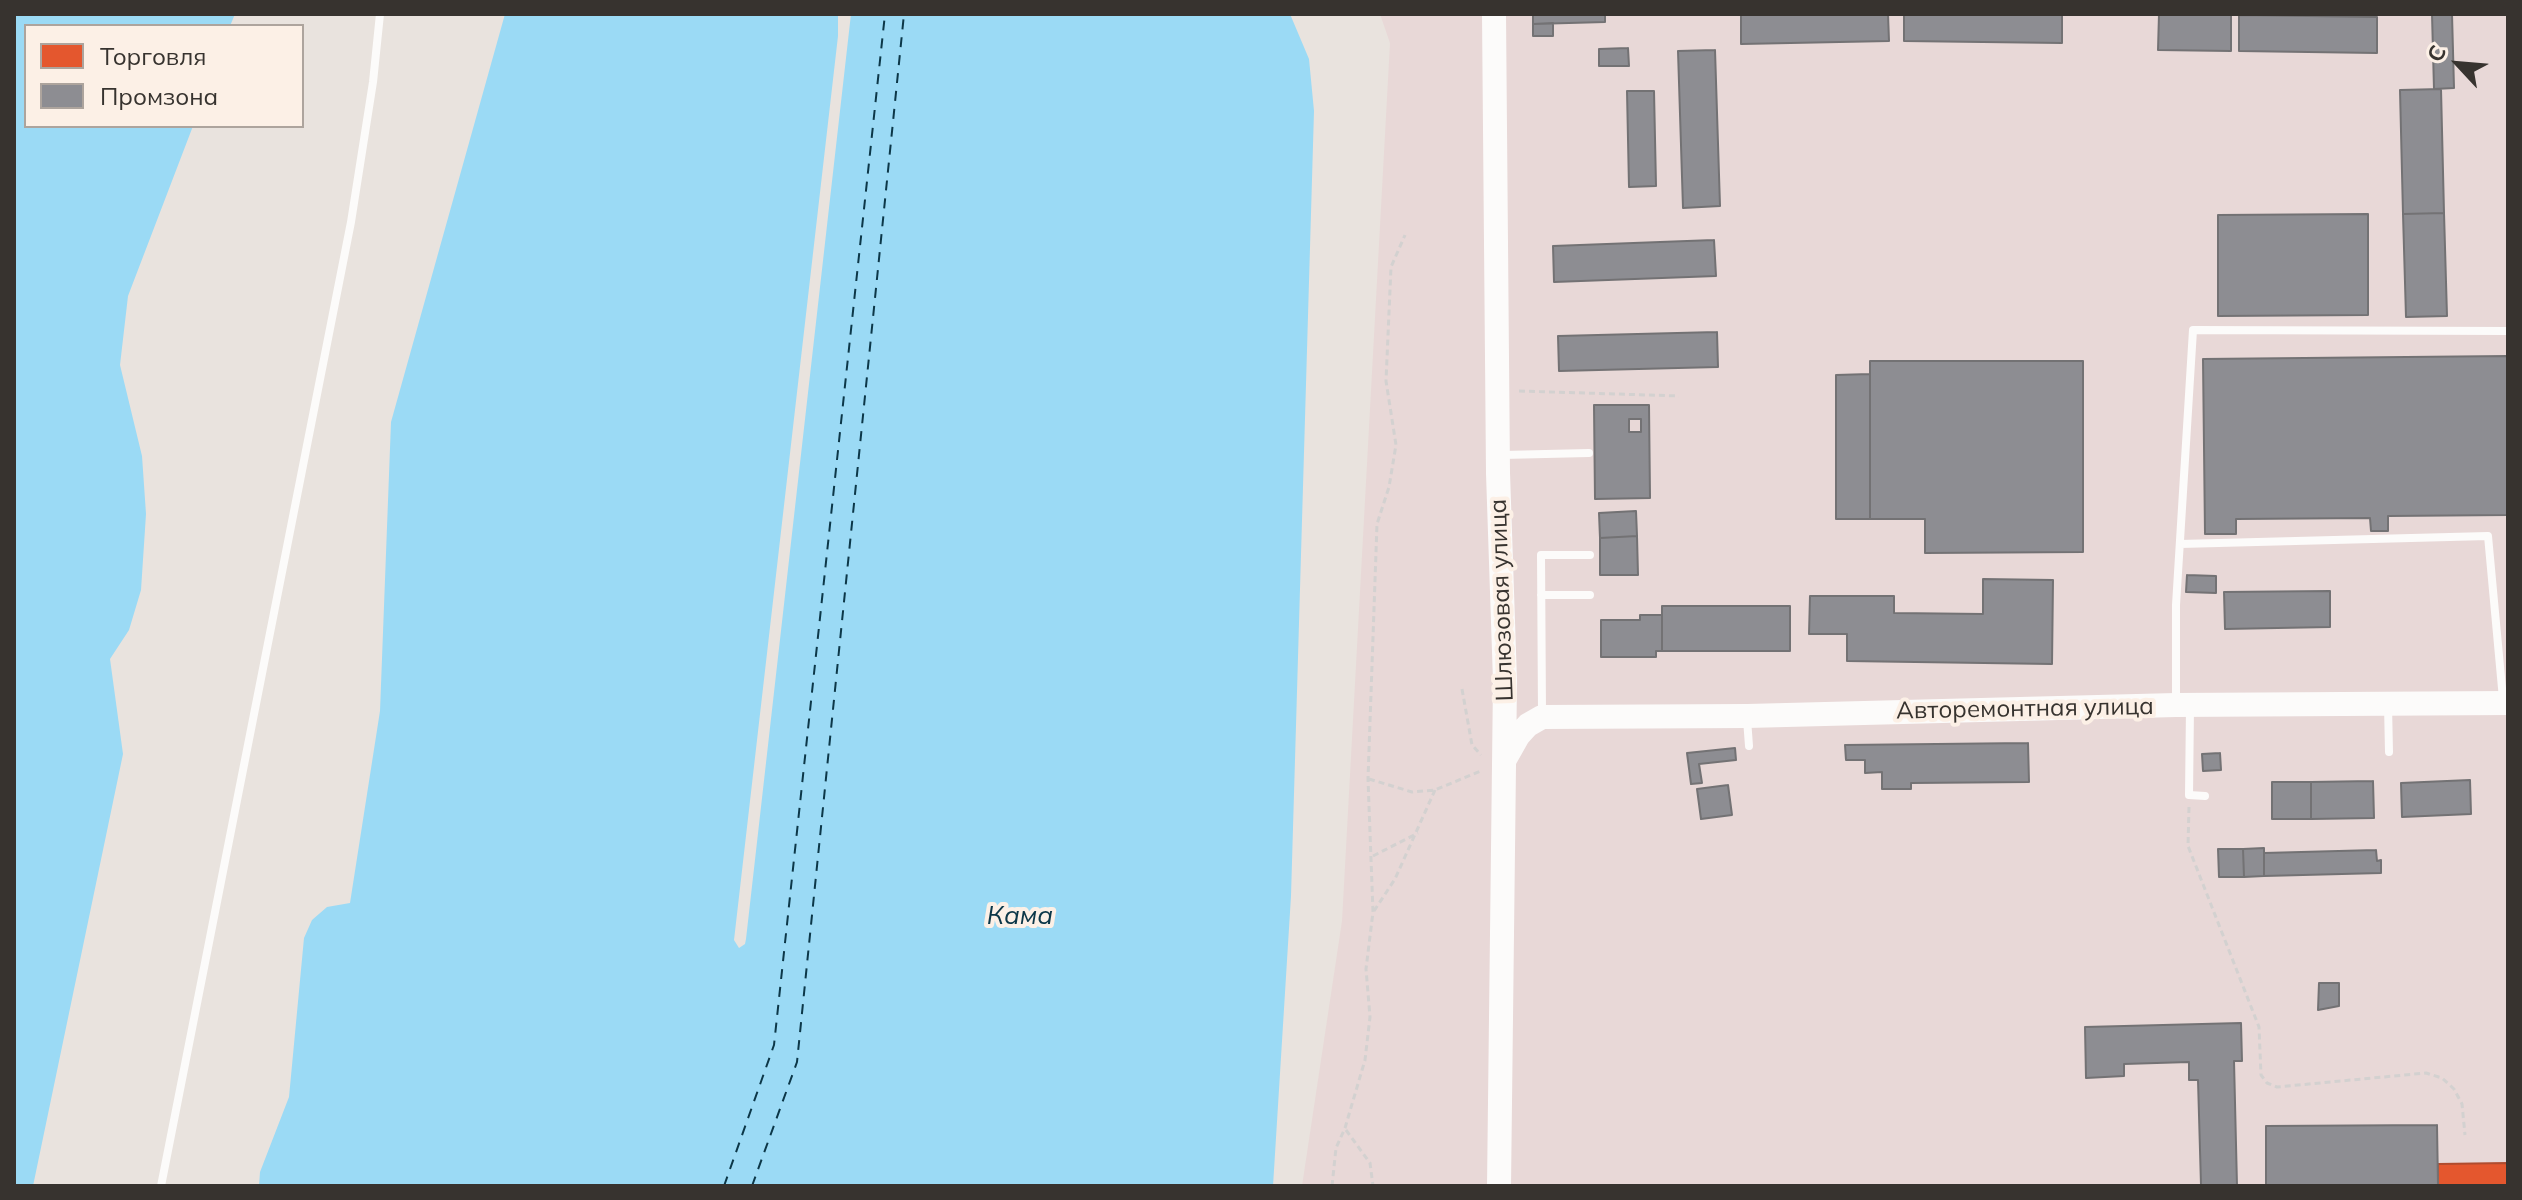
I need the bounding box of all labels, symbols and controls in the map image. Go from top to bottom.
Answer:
legend [24,24,304,128]
north arrow [2418,24,2498,104]
text: Торговля [100,41,207,71]
text: С [2421,41,2452,66]
text: Промзона [100,81,218,111]
street label: Шлюзовая улица [1484,498,1520,702]
street label: Авторемонтная улица [1896,692,2154,726]
water label: Кама [987,900,1053,932]

